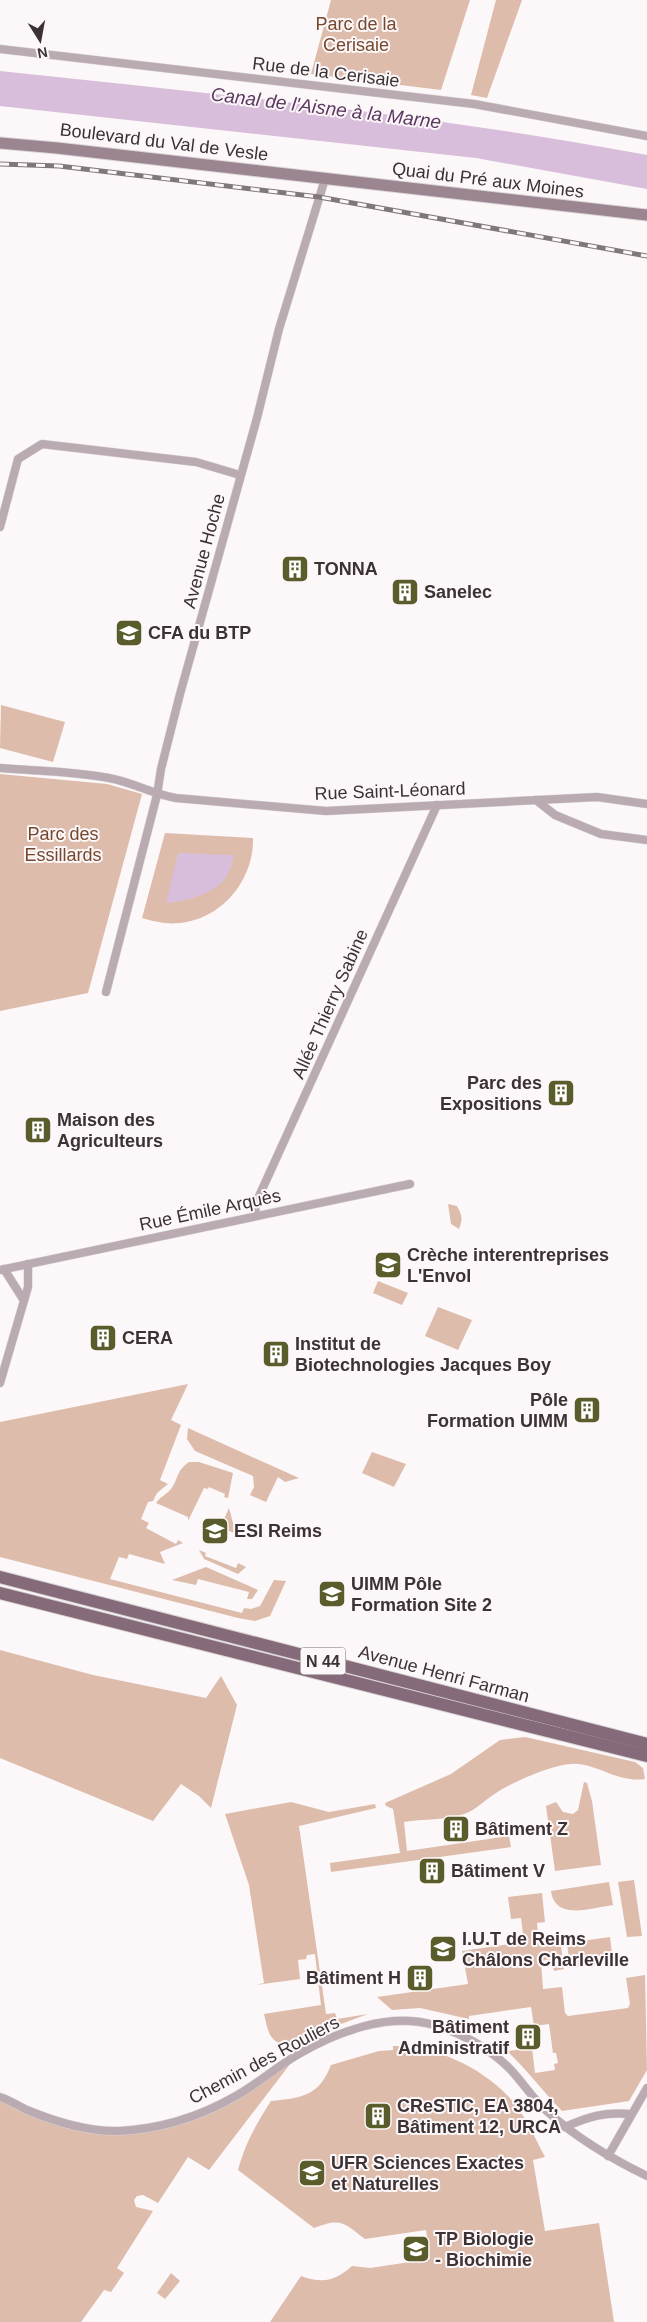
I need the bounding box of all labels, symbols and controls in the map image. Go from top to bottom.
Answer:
park label: Parc de la Cerisaie [315,14,398,55]
north arrow [15,15,65,65]
text: N [36,44,49,62]
street label: Rue de la Cerisaie [251,53,401,91]
water label: Canal de l'Aisne à la Marne [210,83,442,133]
street label: Boulevard du Val de Vesle [59,119,269,165]
street label: Quai du Pré aux Moines [391,158,585,202]
street label: Avenue Hoche [179,492,229,610]
building icon: TONNA [280,554,310,584]
place label: TONNA [314,559,378,579]
building icon: Sanelec [390,577,420,607]
place label: Sanelec [424,582,492,602]
school or university icon: CFA du BTP [114,618,144,648]
place label: CFA du BTP [148,623,251,643]
street label: Rue Saint-Léonard [314,778,466,804]
park label: Parc des Essillards [24,824,102,865]
street label: Allée Thierry Sabine [288,926,372,1082]
place label: Parc des Expositions [440,1073,542,1114]
building icon: Parc des Expositions [546,1078,576,1108]
place label: Maison des Agriculteurs [57,1110,163,1151]
building icon: Maison des Agriculteurs [23,1115,53,1145]
street label: Rue Émile Arquès [137,1185,283,1235]
place label: Crèche interentreprises L'Envol [407,1245,609,1286]
school or university icon: Crèche interentreprises L'Envol [373,1250,403,1280]
building icon: CERA [88,1323,118,1353]
place label: CERA [122,1328,173,1348]
place label: Institut de Biotechnologies Jacques Boy [295,1334,551,1375]
building icon: Institut de Biotechnologies Jacques Boy [261,1339,291,1369]
place label: Pôle Formation UIMM [427,1390,568,1431]
building icon: Pôle Formation UIMM [572,1395,602,1425]
school or university icon: ESI Reims [200,1516,230,1546]
place label: ESI Reims [234,1521,322,1541]
place label: UIMM Pôle Formation Site 2 [351,1574,492,1615]
school or university icon: UIMM Pôle Formation Site 2 [317,1579,347,1609]
street label: Avenue Henri Farman [357,1642,531,1706]
road number: N 44 [300,1648,346,1674]
building icon: Bâtiment Z [441,1814,471,1844]
place label: Bâtiment Z [475,1819,568,1839]
building icon: Bâtiment V [417,1856,447,1886]
place label: Bâtiment V [451,1861,545,1881]
place label: I.U.T de Reims Châlons Charleville [462,1929,629,1970]
school or university icon: I.U.T de Reims Châlons Charleville [428,1934,458,1964]
building icon: Bâtiment H [405,1963,435,1993]
place label: Bâtiment H [306,1968,401,1988]
street label: Chemin des Rouliers [186,2012,342,2108]
place label: Bâtiment Administratif [398,2017,510,2058]
building icon: Bâtiment Administratif [513,2022,543,2052]
place label: CReSTIC, EA 3804, Bâtiment 12, URCA [397,2096,561,2137]
building icon: CReSTIC, EA 3804, Bâtiment 12, URCA [363,2101,393,2131]
place label: UFR Sciences Exactes et Naturelles [331,2153,524,2194]
school or university icon: UFR Sciences Exactes et Naturelles [297,2158,327,2188]
place label: TP Biologie - Biochimie [435,2229,534,2270]
school or university icon: TP Biologie - Biochimie [401,2234,431,2264]

